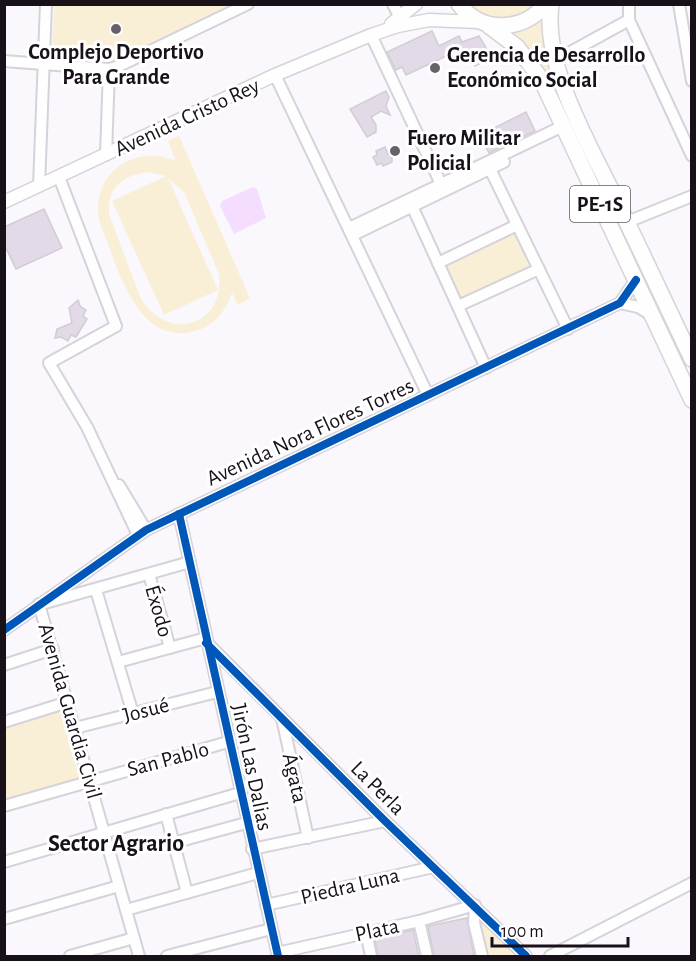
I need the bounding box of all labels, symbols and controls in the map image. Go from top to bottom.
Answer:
marker: Complejo Deportivo Para Grande [109,22,123,36]
place label: Complejo Deportivo Para Grande [28,41,204,88]
place label: Gerencia de Desarrollo Económico Social [447,44,646,91]
marker: Gerencia de Desarrollo Económico Social [428,61,442,75]
street label: Avenida Cristo Rey [111,74,263,160]
place label: Fuero Militar Policial [407,127,521,174]
marker: Fuero Militar Policial [388,144,402,158]
road number: PE-1S [570,186,630,222]
street label: Avenida Nora Flores Torres [203,374,417,490]
street label: Éxodo [141,582,178,639]
street label: Avenida Guardia Civil [34,621,106,801]
street label: Josué [121,694,171,726]
street label: Jirón Las Dalias [228,701,276,833]
street label: San Pablo [125,738,211,780]
street label: Ágata [279,751,312,805]
street label: La Perla [347,757,409,819]
district label: Sector Agrario [48,832,184,856]
street label: Piedra Luna [298,864,402,908]
scale bar [492,910,628,948]
street label: Plata [353,915,401,945]
text: 100 m [501,923,544,941]

